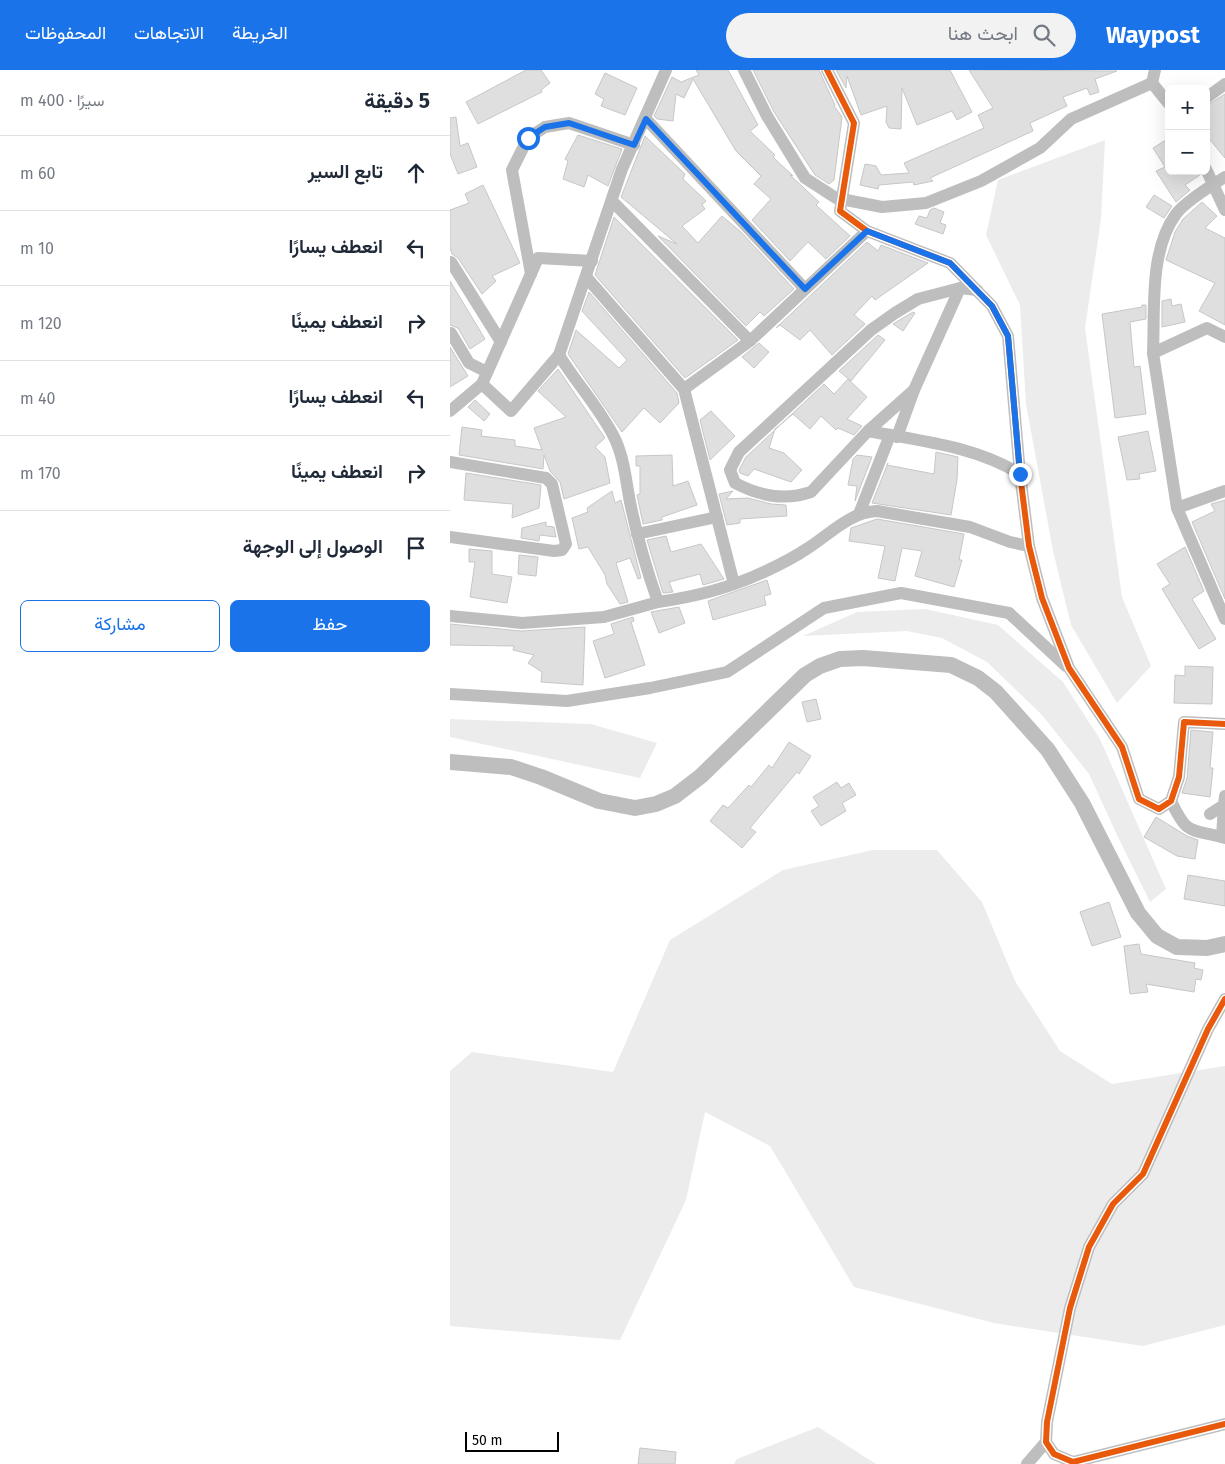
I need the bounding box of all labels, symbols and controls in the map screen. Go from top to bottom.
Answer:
search box [726,13,1076,58]
icon: search [1030,21,1058,49]
text: Waypost [1106,21,1200,49]
text: المحفوظات [25,22,106,44]
text: الاتجاهات [134,22,204,44]
text: الخريطة [232,22,288,44]
text: ابحث هنا [948,22,1018,45]
map controls [1165,85,1210,175]
button: + [1165,85,1210,130]
text: 5 دقيقة [364,88,430,114]
text: سيرًا · 400 m [20,91,104,110]
route start [517,127,540,150]
button: − [1165,130,1210,175]
icon: ahead [402,159,430,187]
text: تابع السير [308,160,383,183]
text: 60 m [20,164,55,183]
icon: left [402,234,430,262]
text: انعطف يسارًا [289,235,383,258]
text: 10 m [20,239,54,258]
icon: right [402,309,430,337]
text: انعطف يمينًا [291,310,383,333]
text: 120 m [20,314,62,333]
icon: left [402,384,430,412]
text: انعطف يسارًا [289,385,383,408]
text: 40 m [20,389,55,408]
icon: right [402,459,430,487]
text: انعطف يمينًا [291,460,383,483]
route end [1009,463,1032,486]
text: 170 m [20,464,61,483]
icon: arrive [402,534,430,562]
text: الوصول إلى الوجهة [243,535,383,558]
button: مشاركة [20,600,220,652]
button: حفظ [230,600,430,652]
scale bar [465,1429,559,1452]
text: 50 m [472,1432,503,1449]

